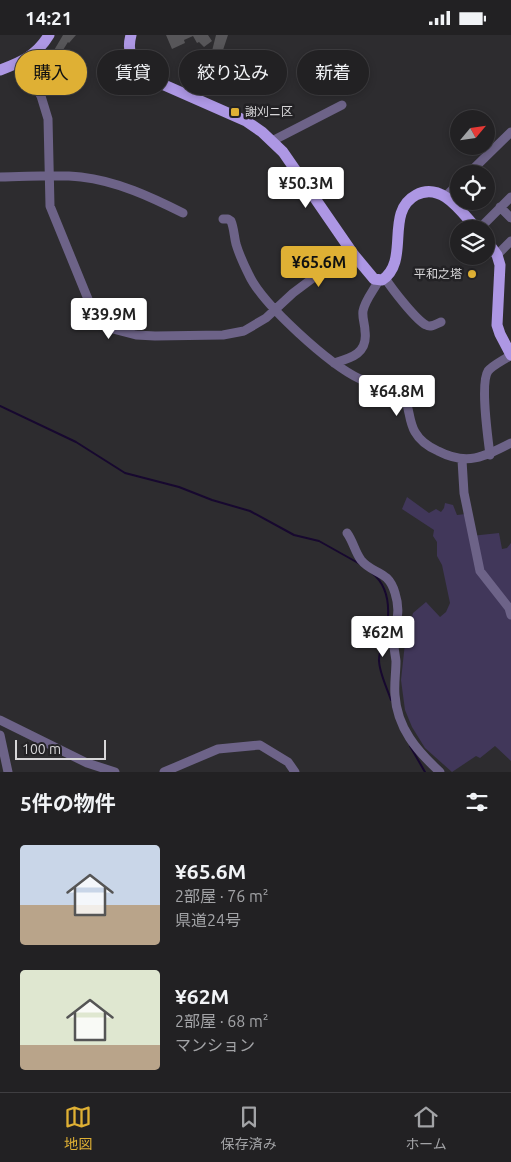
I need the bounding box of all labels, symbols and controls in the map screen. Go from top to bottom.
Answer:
text: 14:21 [25,7,73,29]
chip: 購入 [15,50,87,95]
chip: 賃貸 [97,50,169,95]
chip: 絞り込み [179,50,287,95]
chip: 新着 [297,50,369,95]
place label: 謝刈ニ区 [245,105,293,118]
marker: 謝刈ニ区 [229,106,241,118]
north arrow [450,110,495,155]
map controls [450,110,495,265]
button: locate [450,165,495,210]
pin: ¥50.3M [265,167,347,209]
text: ¥50.3M [279,174,333,192]
button: layers [450,220,495,265]
pin: ¥65.6M [278,245,360,288]
text: ¥65.6M [292,253,346,271]
place label: 平和之塔 [414,267,462,280]
marker: 平和之塔 [466,268,478,280]
pin: ¥39.9M [68,297,150,340]
text: ¥39.9M [82,305,136,323]
pin: ¥64.8M [356,375,438,417]
text: ¥64.8M [370,382,424,400]
pin: ¥62M [353,615,413,658]
text: ¥62M [362,623,404,641]
scale bar [15,737,106,760]
text: 100 m [22,741,61,757]
icon: filters [463,788,491,816]
text: 5件の物件 [20,791,116,815]
text: ¥65.6M [175,859,246,883]
icon: home [60,865,120,925]
text: 2部屋 · 76 m² [175,887,269,905]
text: 県道24号 [175,911,241,929]
text: ¥62M [175,984,229,1008]
icon: home [60,990,120,1050]
text: 2部屋 · 68 m² [175,1012,269,1030]
text: マンション [175,1036,255,1054]
tab: 地図 [64,1103,92,1153]
tab: 保存済み [221,1103,277,1153]
tab: ホーム [405,1103,447,1153]

